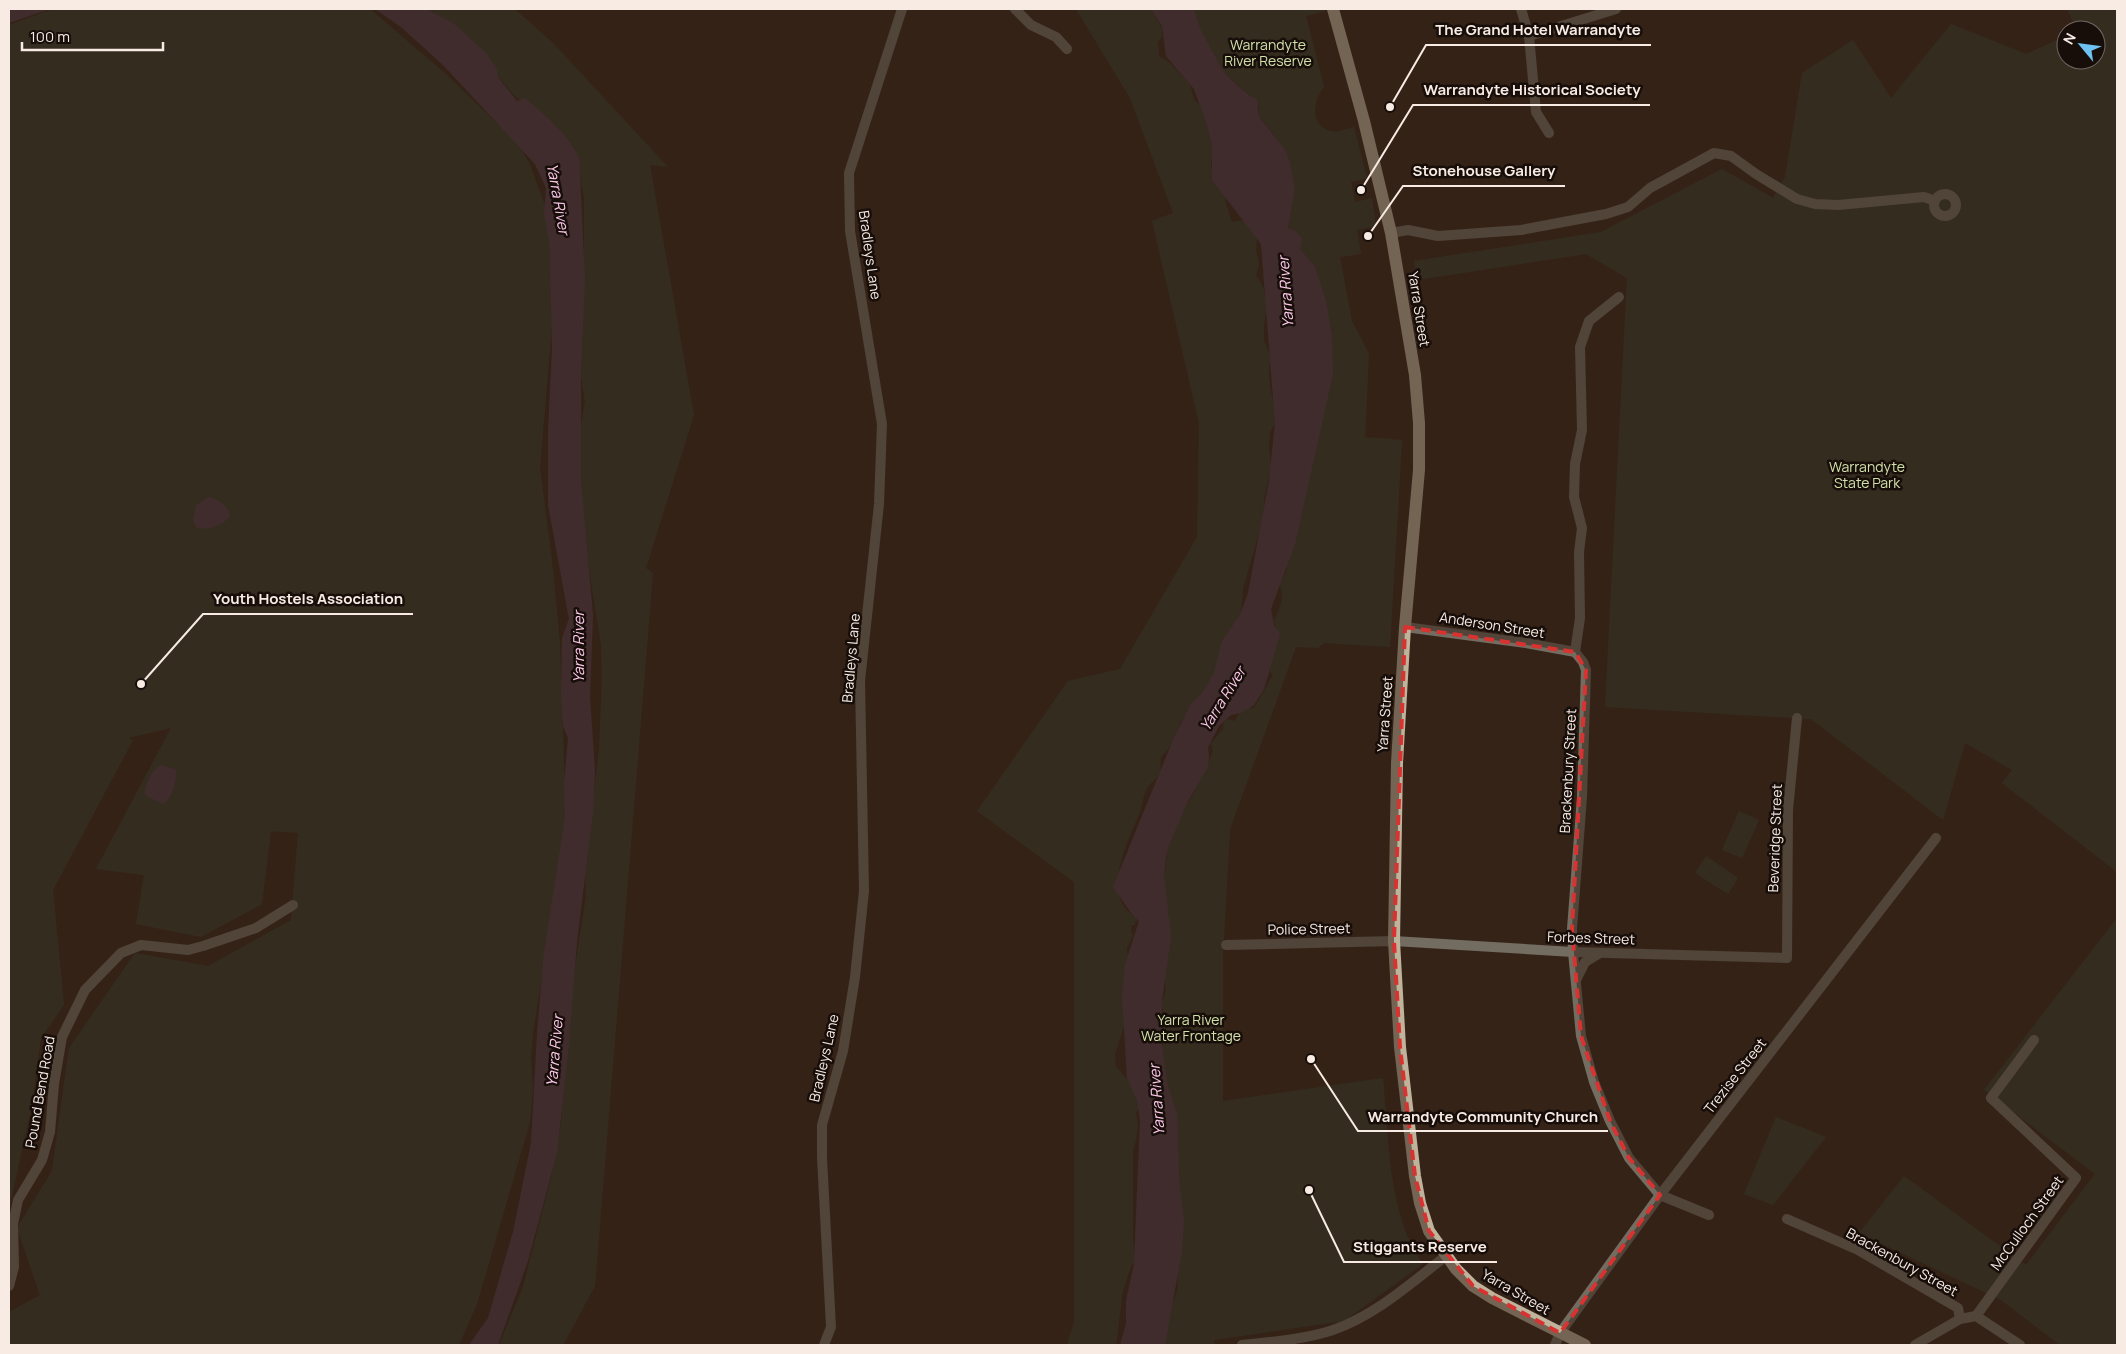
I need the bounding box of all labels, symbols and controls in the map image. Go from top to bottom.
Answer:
callout: The Grand Hotel Warrandyte [1426,15,1651,45]
text: The Grand Hotel Warrandyte [1435,19,1641,40]
scale bar [22,20,164,52]
north arrow [2056,20,2106,70]
text: 100 m [30,26,70,47]
text: N [2058,29,2080,47]
park label: Warrandyte River Reserve [1224,35,1312,70]
callout: Warrandyte Historical Society [1413,75,1650,105]
text: Warrandyte Historical Society [1423,79,1641,100]
callout: Stonehouse Gallery [1403,156,1565,186]
text: Stonehouse Gallery [1413,160,1556,181]
water label: Yarra River [542,162,576,239]
street label: Bradleys Lane [855,209,886,301]
water label: Yarra River [1272,253,1298,329]
street label: Yarra Street [1404,270,1435,348]
park label: Warrandyte State Park [1829,457,1905,492]
callout: Youth Hostels Association [203,584,413,614]
text: Youth Hostels Association [213,588,403,609]
street label: Anderson Street [1438,607,1546,642]
water label: Yarra River [568,609,589,683]
street label: Bradleys Lane [837,612,864,703]
water label: Yarra River [1195,661,1252,735]
street label: Yarra Street [1372,675,1397,753]
street label: Brackenbury Street [1555,708,1580,834]
street label: Beveridge Street [1763,783,1786,893]
street label: Police Street [1267,918,1351,939]
street label: Forbes Street [1547,926,1636,949]
park label: Yarra River Water Frontage [1141,1010,1241,1045]
water label: Yarra River [541,1012,568,1088]
street label: Bradleys Lane [804,1012,843,1104]
street label: Pound Bend Road [20,1034,59,1149]
street label: Trezise Street [1699,1034,1770,1117]
water label: Yarra River [1143,1061,1169,1137]
callout: Warrandyte Community Church [1358,1101,1608,1131]
text: Warrandyte Community Church [1368,1106,1598,1127]
street label: McCulloch Street [1986,1171,2068,1274]
street label: Brackenbury Street [1843,1223,1962,1300]
callout: Stiggants Reserve [1344,1232,1497,1262]
text: Stiggants Reserve [1353,1236,1487,1257]
street label: Yarra Street [1479,1264,1554,1319]

